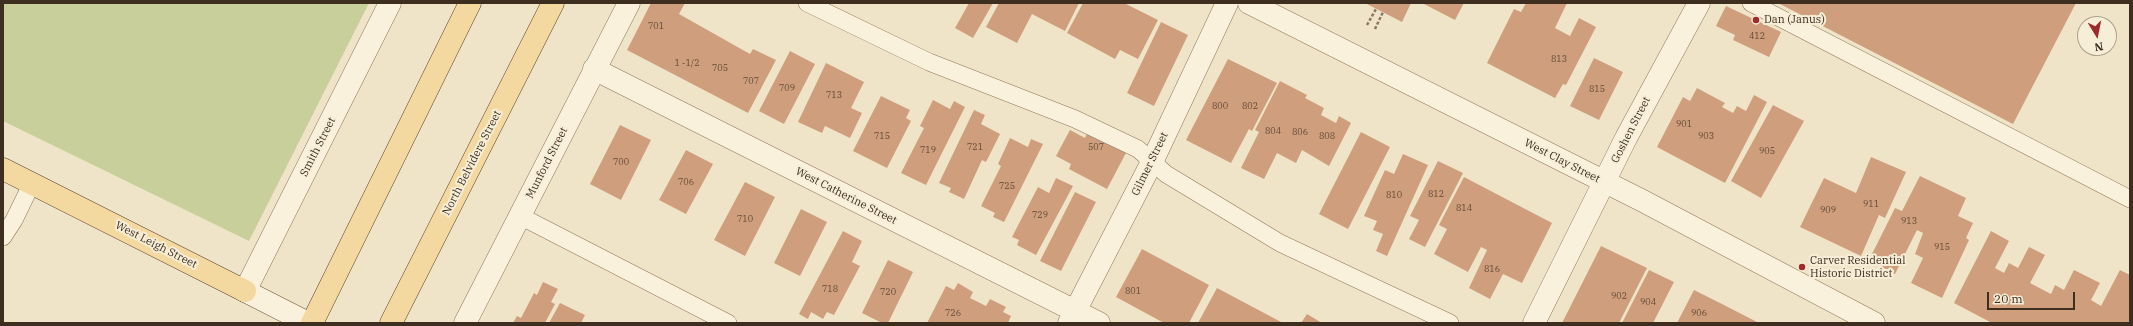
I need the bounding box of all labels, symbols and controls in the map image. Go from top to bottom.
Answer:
place label: Dan (Janus) [1764,13,1825,27]
marker: Dan (Janus) [1751,15,1761,25]
north arrow [2077,16,2117,56]
house number: 701 [648,21,664,31]
house number: 412 [1749,31,1765,41]
text: N [2093,39,2104,54]
house number: 813 [1551,54,1567,64]
house number: 1 -1/2 [674,58,700,68]
house number: 705 [712,63,728,73]
house number: 707 [743,76,759,86]
house number: 709 [779,83,795,93]
house number: 815 [1589,84,1605,94]
house number: 713 [826,90,842,100]
street label: Goshen Street [1609,95,1653,165]
house number: 800 [1212,101,1228,111]
house number: 802 [1242,101,1258,111]
street label: North Belvidere Street [440,108,504,218]
street label: Smith Street [297,115,339,179]
house number: 901 [1676,119,1692,129]
street label: Munford Street [523,125,571,201]
house number: 804 [1265,126,1281,136]
house number: 806 [1292,127,1308,137]
street label: Gilmer Street [1129,130,1171,198]
house number: 715 [874,131,890,141]
house number: 808 [1319,131,1335,141]
house number: 903 [1698,131,1714,141]
street label: West Clay Street [1522,136,1602,186]
house number: 721 [967,142,983,152]
house number: 507 [1088,142,1104,152]
house number: 719 [920,145,936,155]
house number: 905 [1759,146,1775,156]
house number: 700 [613,157,629,167]
street label: West Catherine Street [793,165,899,227]
house number: 706 [678,177,694,187]
house number: 725 [999,181,1015,191]
house number: 812 [1428,189,1444,199]
house number: 810 [1386,190,1402,200]
house number: 911 [1863,199,1879,209]
house number: 814 [1456,203,1472,213]
house number: 909 [1820,205,1836,215]
house number: 729 [1032,210,1048,220]
house number: 710 [737,214,753,224]
house number: 913 [1901,216,1917,226]
street label: West Leigh Street [113,219,199,271]
house number: 915 [1934,242,1950,252]
place label: Carver Residential Historic District [1810,254,1906,280]
marker: Carver Residential Historic District [1797,262,1807,272]
house number: 816 [1484,264,1500,274]
house number: 718 [822,284,838,294]
scale bar [1989,284,2077,310]
house number: 801 [1125,286,1141,296]
house number: 720 [880,287,896,297]
house number: 902 [1611,291,1627,301]
text: 20 m [1994,291,2023,306]
house number: 904 [1640,297,1656,307]
house number: 726 [945,308,961,318]
house number: 906 [1691,308,1707,318]

